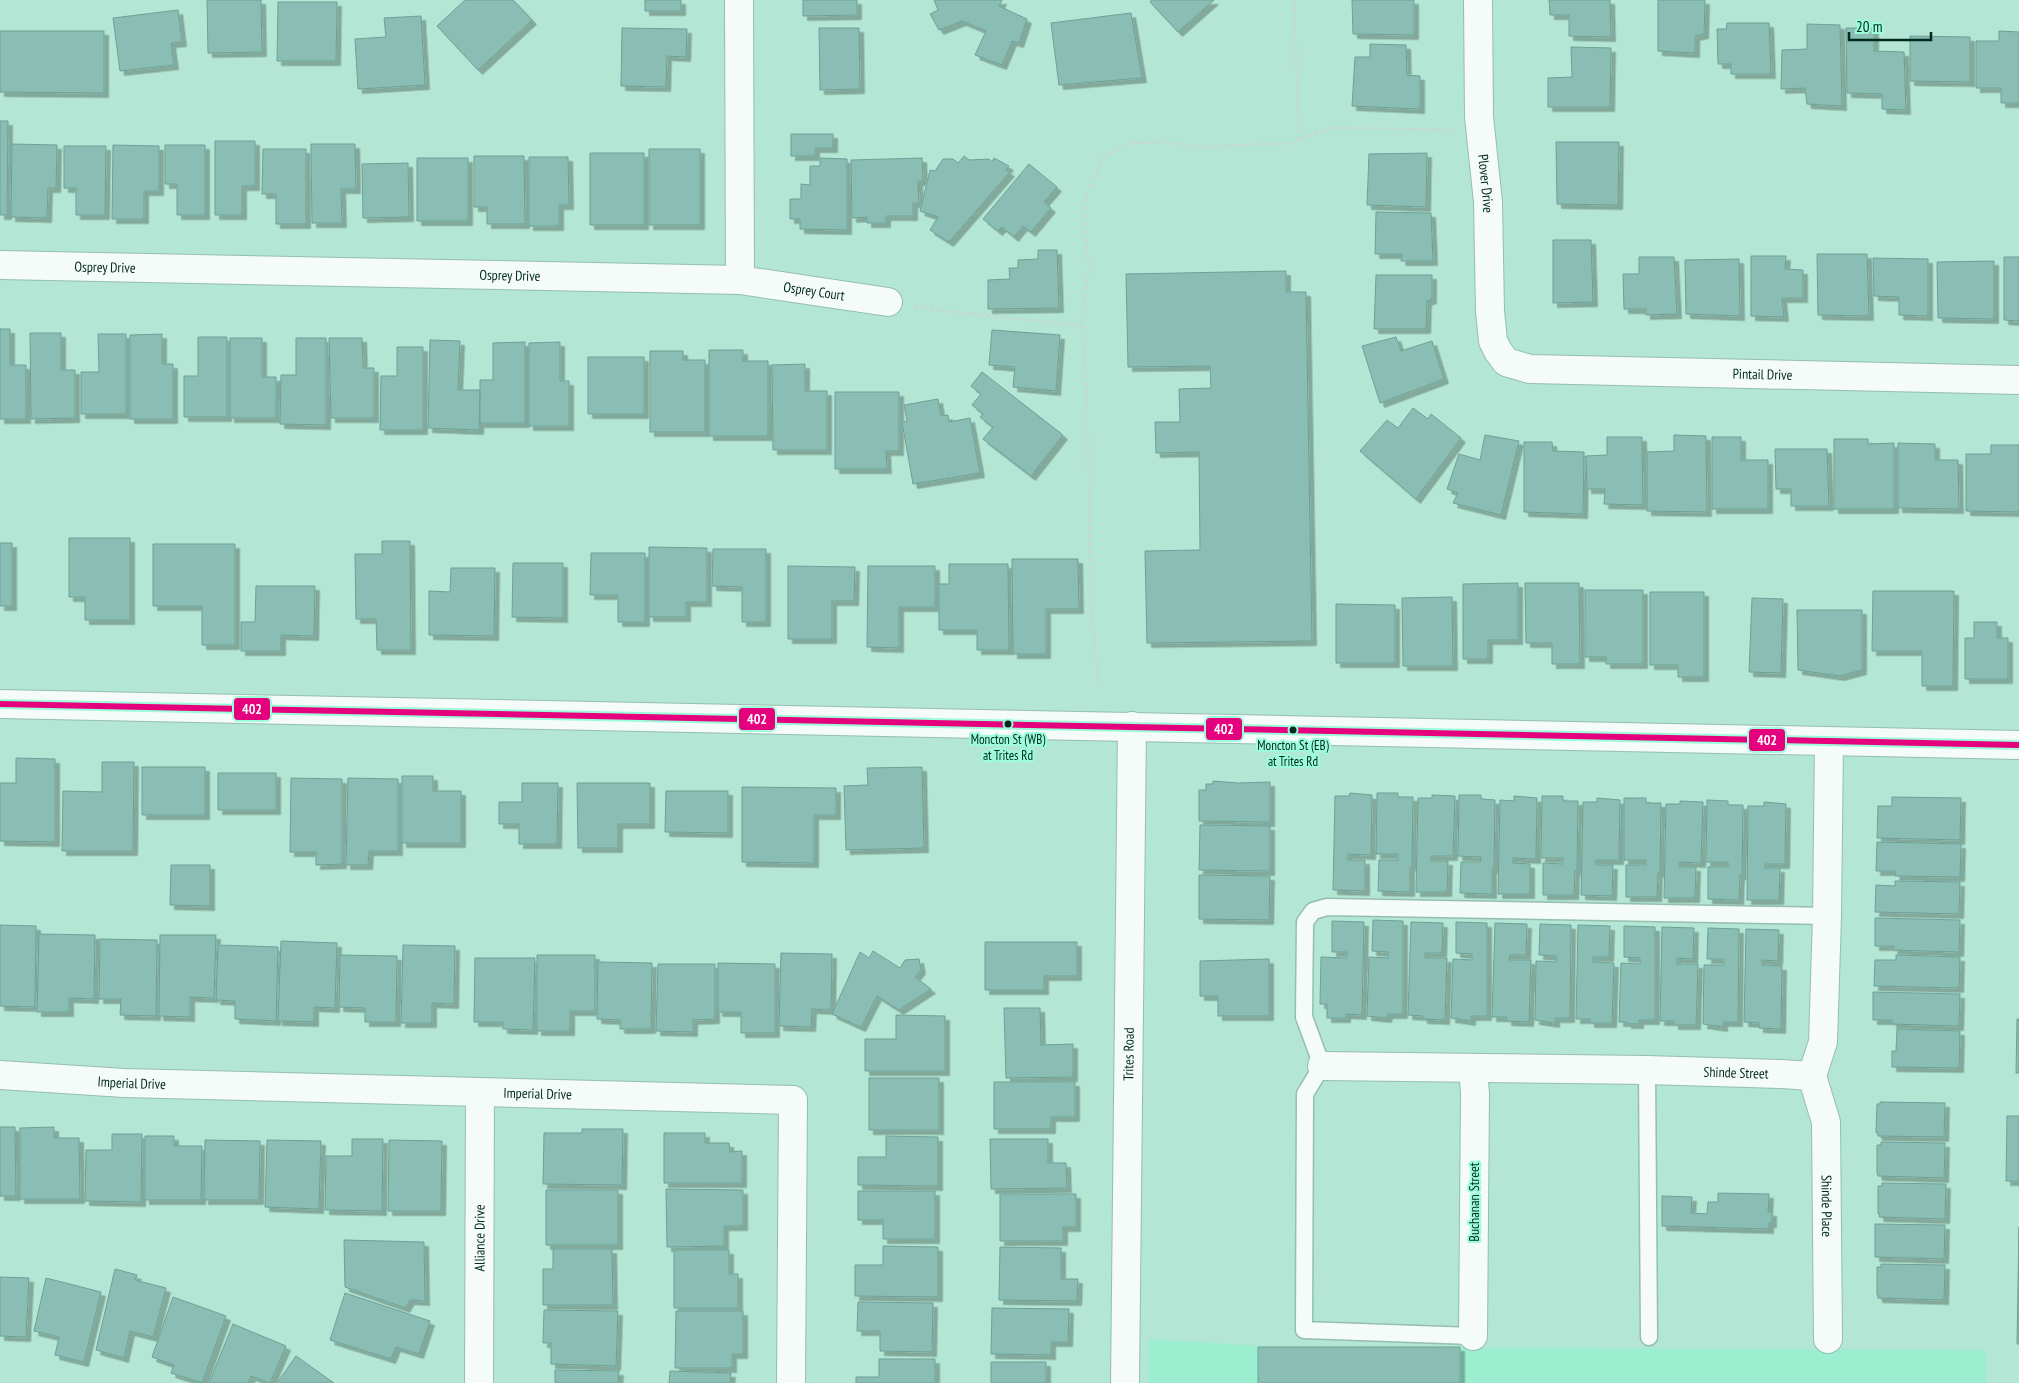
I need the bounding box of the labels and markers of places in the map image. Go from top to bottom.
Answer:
marker: Moncton St (WB) at Trites Rd [1003,719,1013,729]
marker: Moncton St (EB) at Trites Rd [1288,725,1298,735]
place label: Moncton St (WB) at Trites Rd [971,731,1045,764]
place label: Moncton St (EB) at Trites Rd [1257,737,1329,770]

